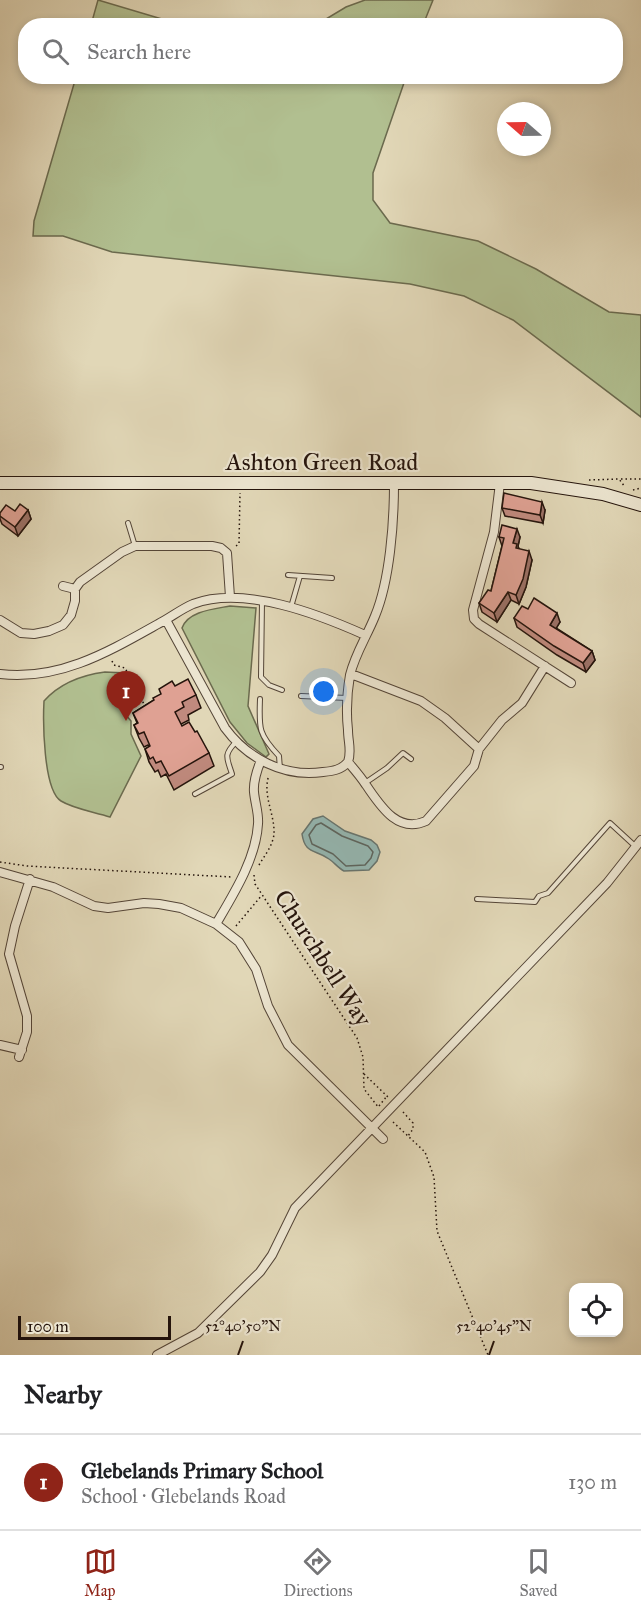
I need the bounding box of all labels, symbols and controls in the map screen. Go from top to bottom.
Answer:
search box [18,18,623,84]
icon: search [39,35,72,68]
text: Search here [87,38,191,65]
north arrow [497,102,551,156]
street label: Ashton Green Road [225,447,418,477]
pin: 1 [106,672,146,721]
your location [309,677,338,706]
street label: Churchbell Way [268,884,379,1033]
map controls [569,1283,623,1337]
button: locate [569,1283,623,1337]
scale bar [18,1313,171,1340]
text: 100 m [27,1317,69,1336]
text: 52°40'50"N [205,1317,281,1335]
text: 52°40'45"N [456,1317,532,1335]
text: Nearby [24,1378,102,1410]
text: Glebelands Primary School [81,1457,323,1484]
text: 1 [40,1470,47,1494]
text: 130 m [568,1470,617,1494]
text: School · Glebelands Road [81,1484,286,1508]
tab: Map [84,1545,117,1600]
tab: Directions [284,1545,352,1600]
tab: Saved [519,1545,557,1600]

